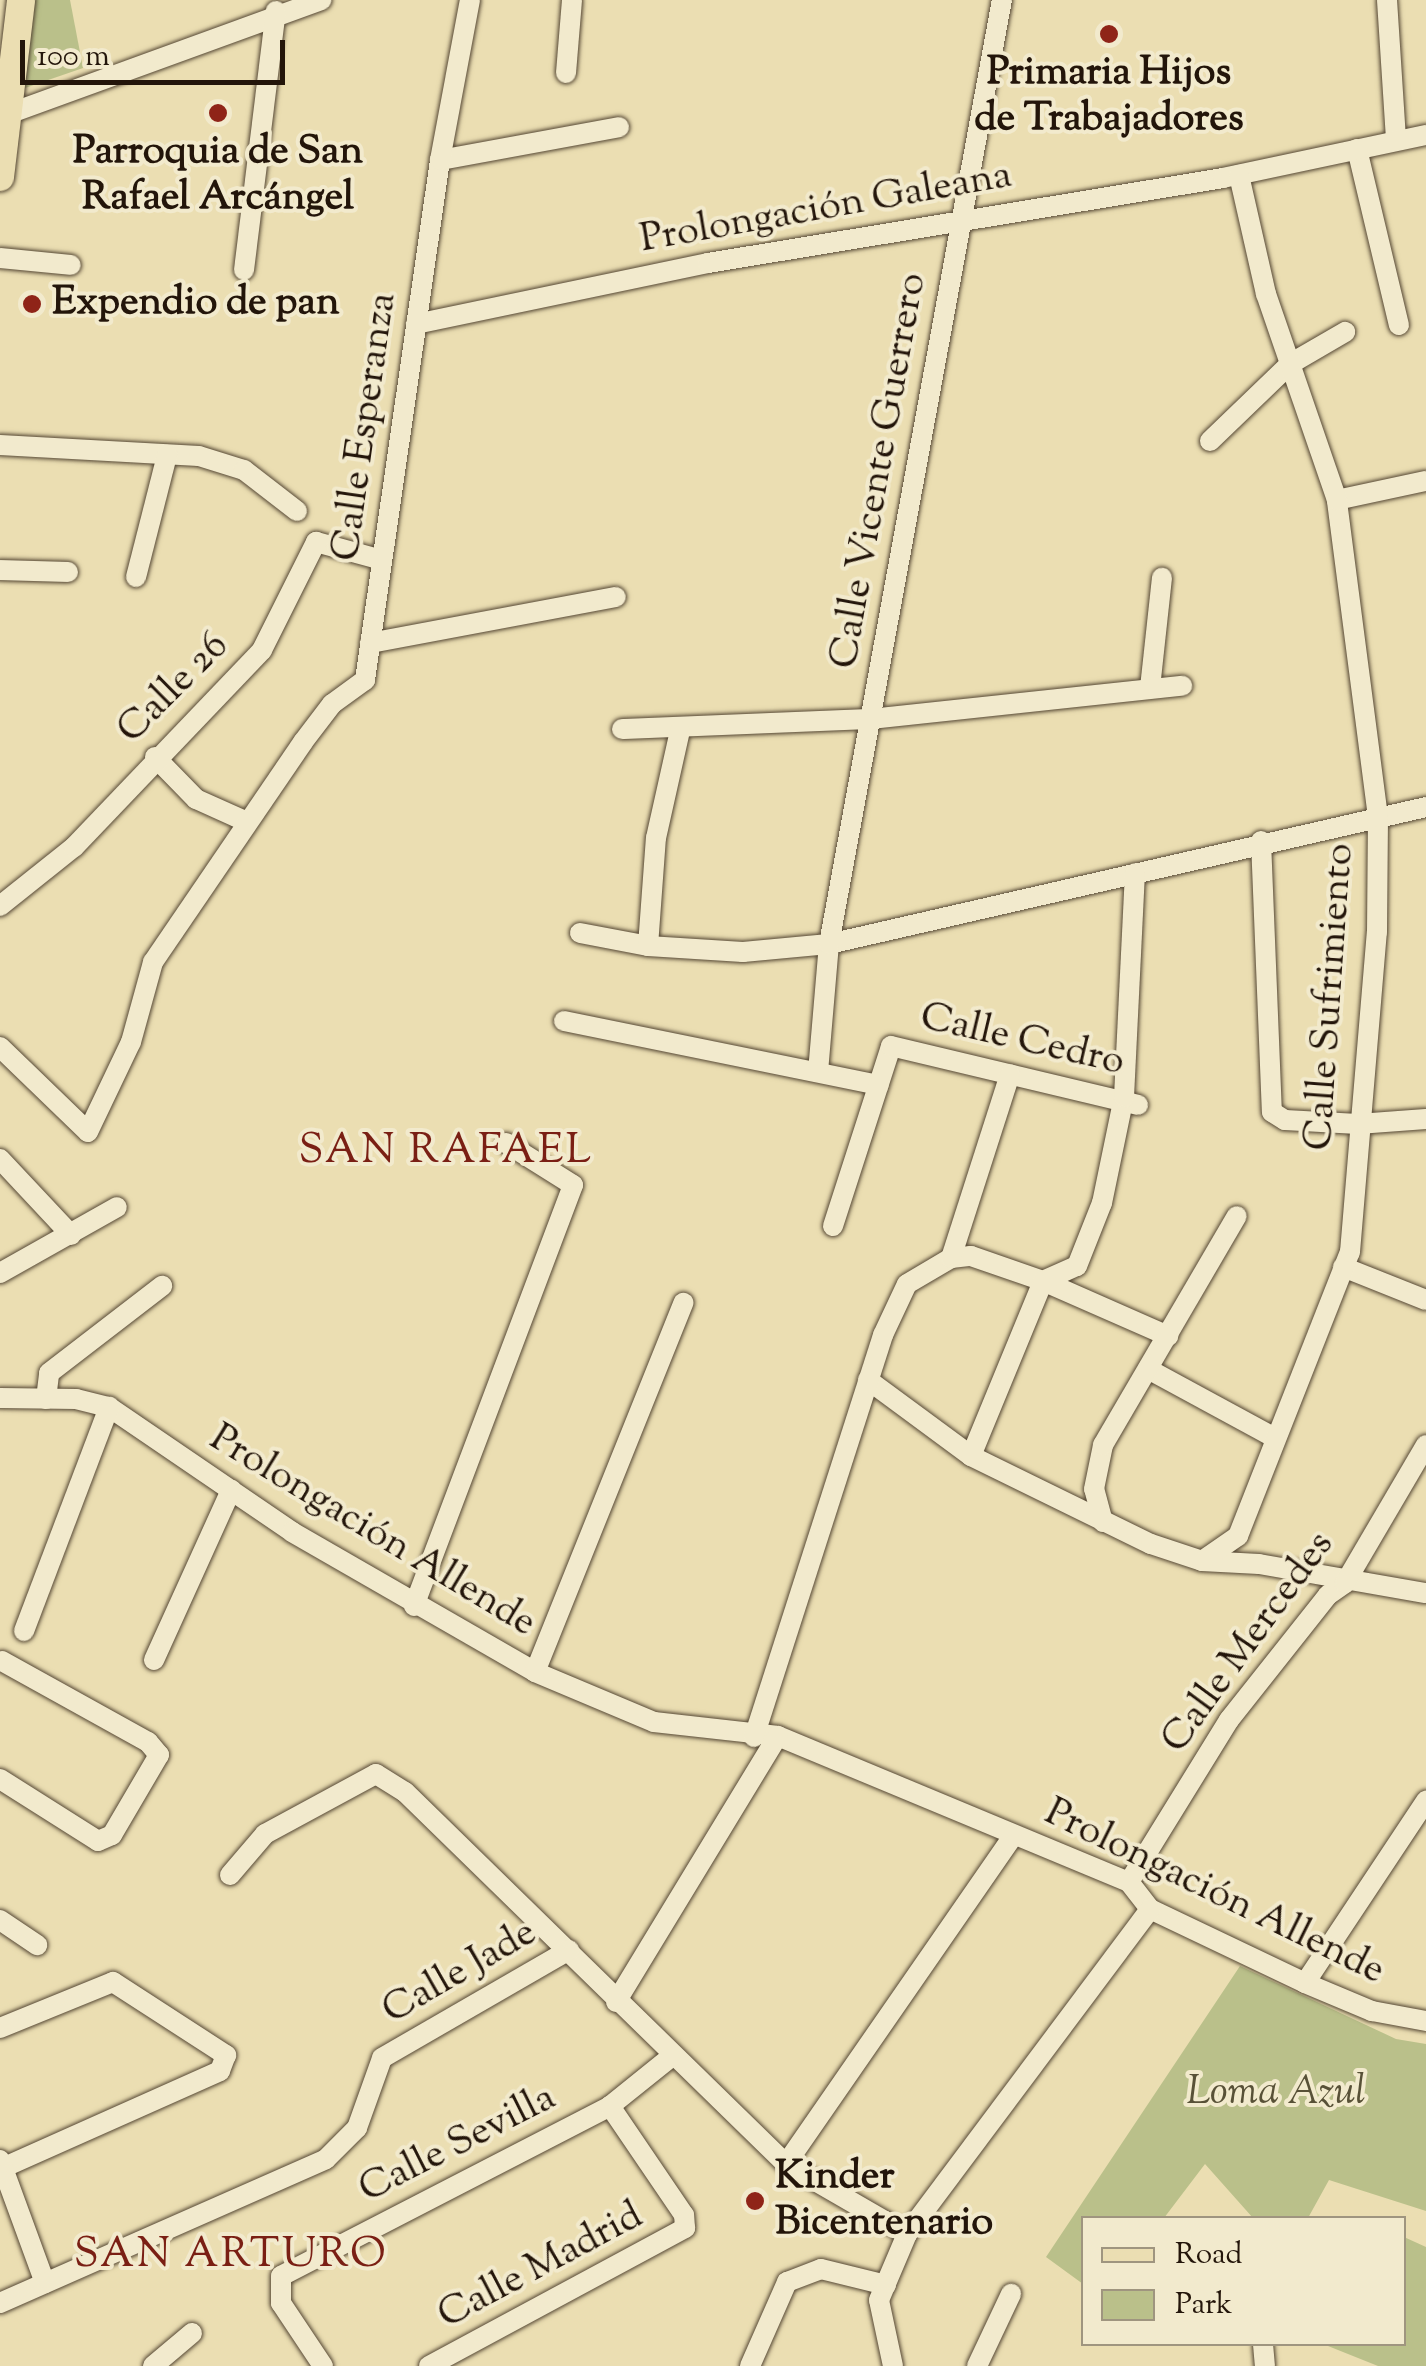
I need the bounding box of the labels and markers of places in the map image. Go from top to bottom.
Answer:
marker: Primaria Hijos de Trabajadores [1098,23,1120,45]
place label: Primaria Hijos de Trabajadores [974,50,1244,144]
marker: Parroquia de San Rafael Arcángel [207,102,229,124]
place label: Parroquia de San Rafael Arcángel [73,129,363,223]
place label: Expendio de pan [52,280,340,328]
marker: Expendio de pan [21,293,43,315]
place label: Kinder Bicentenario [775,2154,993,2248]
marker: Kinder Bicentenario [744,2190,766,2212]

